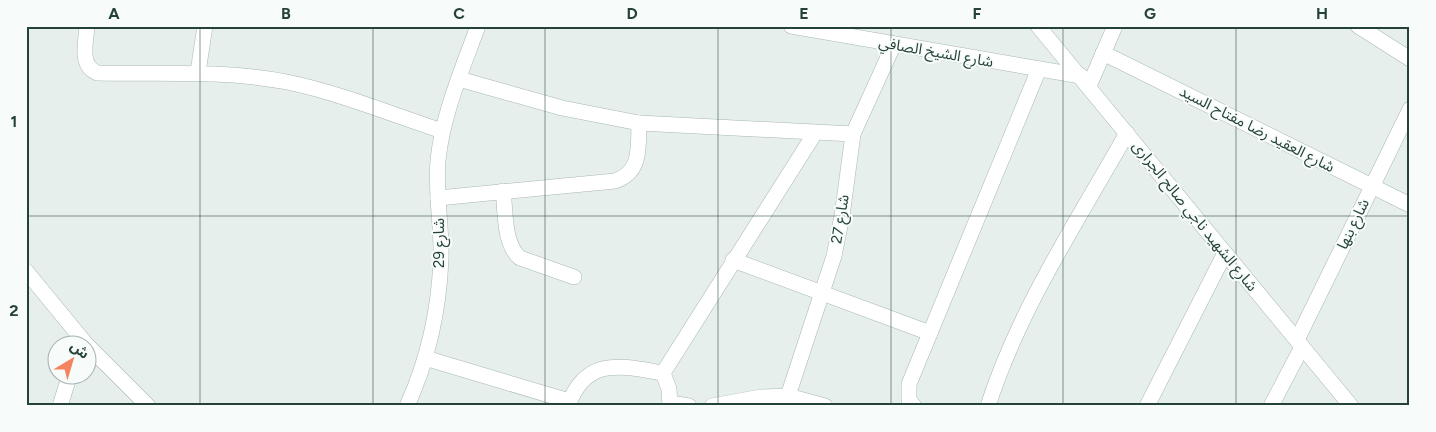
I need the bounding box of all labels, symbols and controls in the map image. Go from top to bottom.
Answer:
text: A [108,4,120,23]
text: B [281,4,291,23]
text: C [453,4,465,23]
text: D [626,4,638,23]
text: E [799,4,809,23]
text: F [973,4,982,23]
text: G [1144,4,1156,23]
text: H [1316,4,1328,23]
street label: شارع الشيخ الصافي [877,33,995,74]
street label: شارع العقيد رضا مفتاح السيد [1175,82,1338,179]
text: 1 [11,112,17,131]
street label: شارع الشهيد ناجي صالح الجرارى [1126,137,1261,297]
street label: شارع 27 [827,193,856,245]
street label: شارع بنها [1333,196,1376,254]
street label: شارع 29 [430,218,451,268]
text: 2 [9,301,19,320]
north arrow [48,334,98,384]
text: ش [67,338,92,363]

